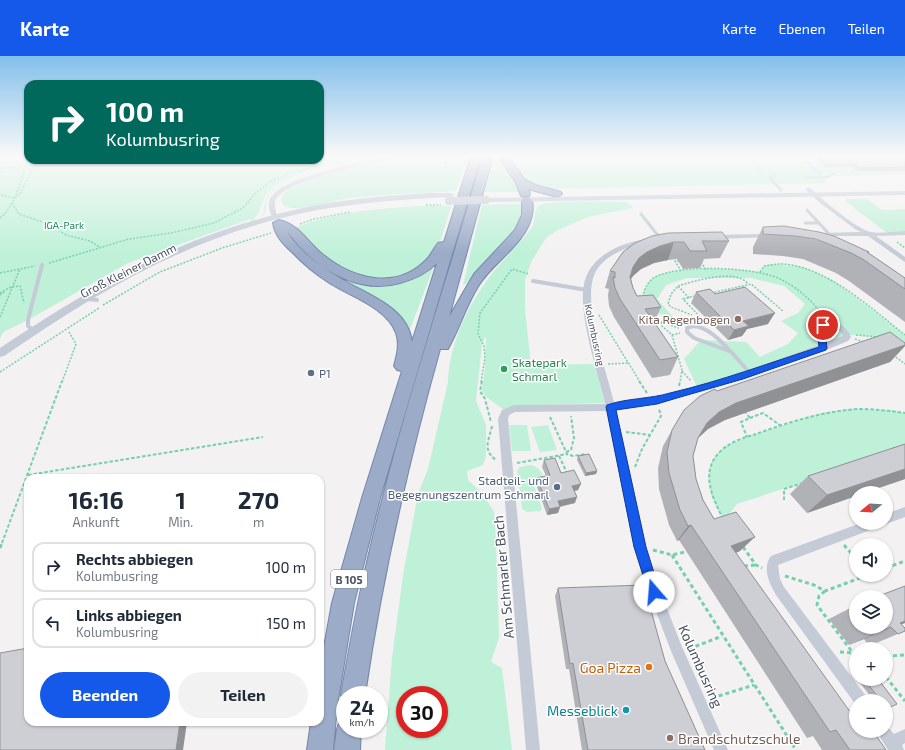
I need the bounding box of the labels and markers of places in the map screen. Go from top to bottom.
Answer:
pin [806,308,840,342]
place label: Kita Regenbogen [639,312,730,326]
marker: Kita Regenbogen [733,314,743,324]
place label: Skatepark Schmarl [512,355,567,383]
marker: Skatepark Schmarl [499,364,509,374]
place label: P1 [319,366,331,380]
marker: P1 [306,368,316,378]
place label: Stadteil- und Begegnungszentrum Schmarl [388,473,549,501]
marker: Stadteil- und Begegnungszentrum Schmarl [552,482,562,492]
place label: Goa Pizza [580,659,641,676]
marker: Goa Pizza [644,662,654,672]
place label: Messeblick [547,702,618,719]
marker: Messeblick [621,705,631,715]
place label: Brandschutzschule [678,730,800,747]
marker: Brandschutzschule [665,733,675,743]

